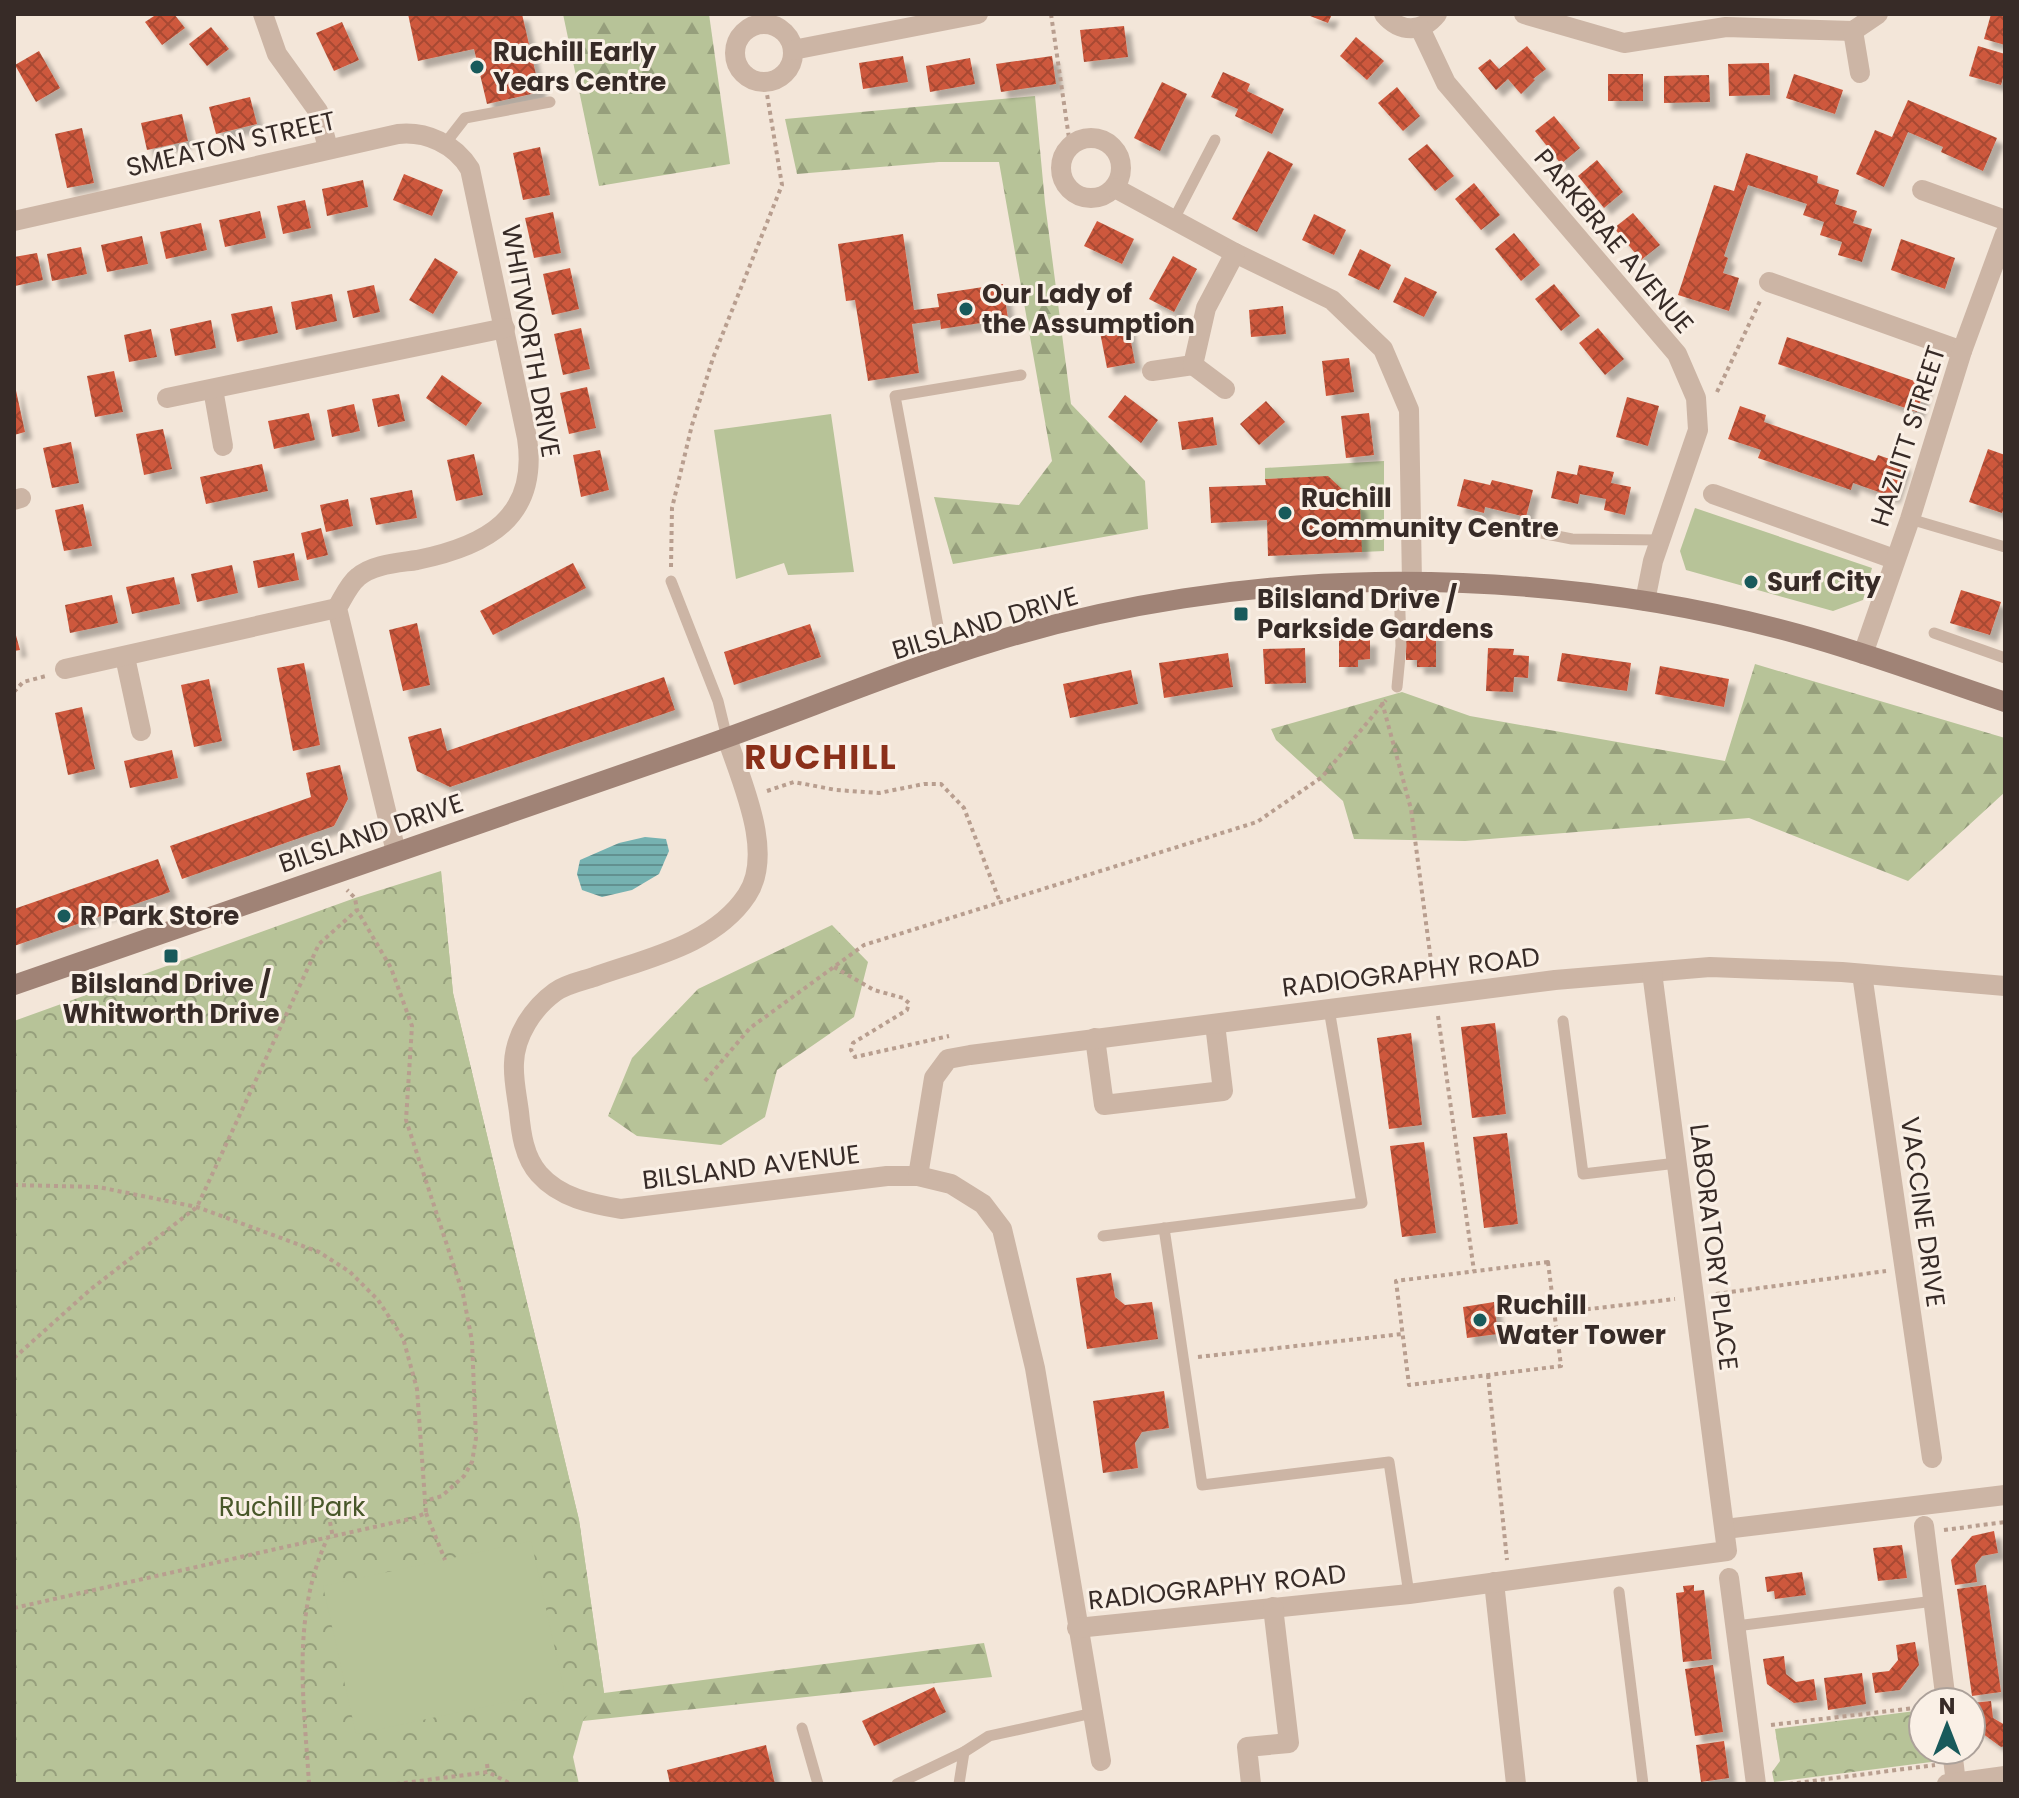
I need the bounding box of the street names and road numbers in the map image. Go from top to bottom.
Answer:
street label: SMEATON STREET [123,102,339,186]
street label: PARKBRAE AVENUE [1526,141,1702,341]
street label: WHITWORTH DRIVE [493,222,569,460]
street label: HAZLITT STREET [1862,341,1954,531]
street label: BILSLAND DRIVE [888,578,1082,668]
street label: BILSLAND DRIVE [274,785,468,881]
street label: RADIOGRAPHY ROAD [1280,938,1542,1006]
street label: VACCINE DRIVE [1892,1115,1954,1309]
street label: LABORATORY PLACE [1681,1122,1747,1372]
street label: BILSLAND AVENUE [640,1136,862,1198]
street label: RADIOGRAPHY ROAD [1086,1556,1348,1618]

